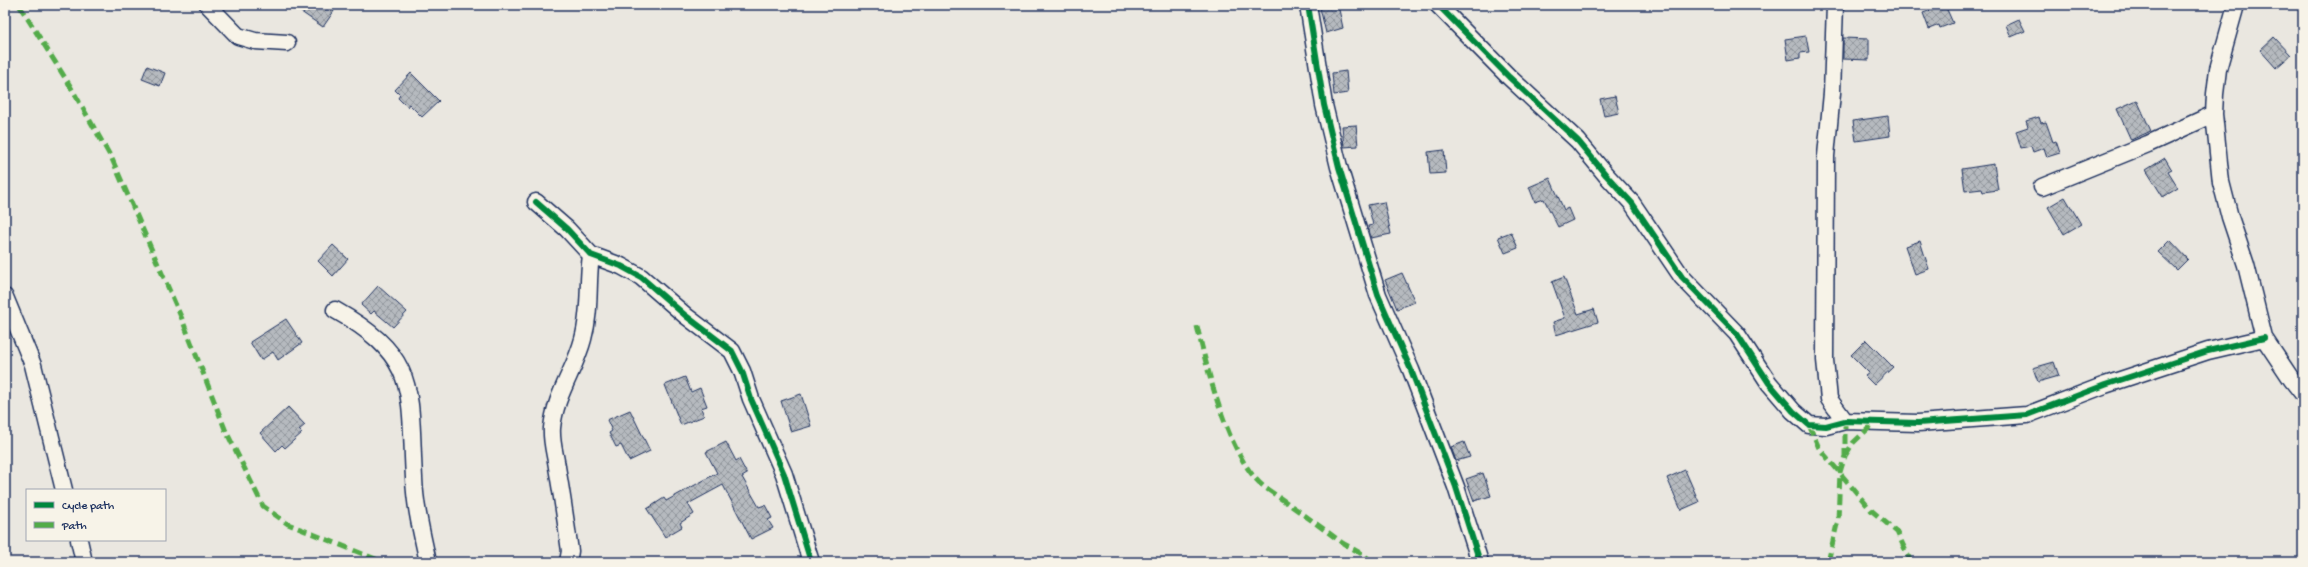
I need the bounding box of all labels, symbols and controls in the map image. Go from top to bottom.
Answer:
legend [26,489,166,541]
text: Cycle path [62,500,115,514]
text: Path [61,520,87,534]

